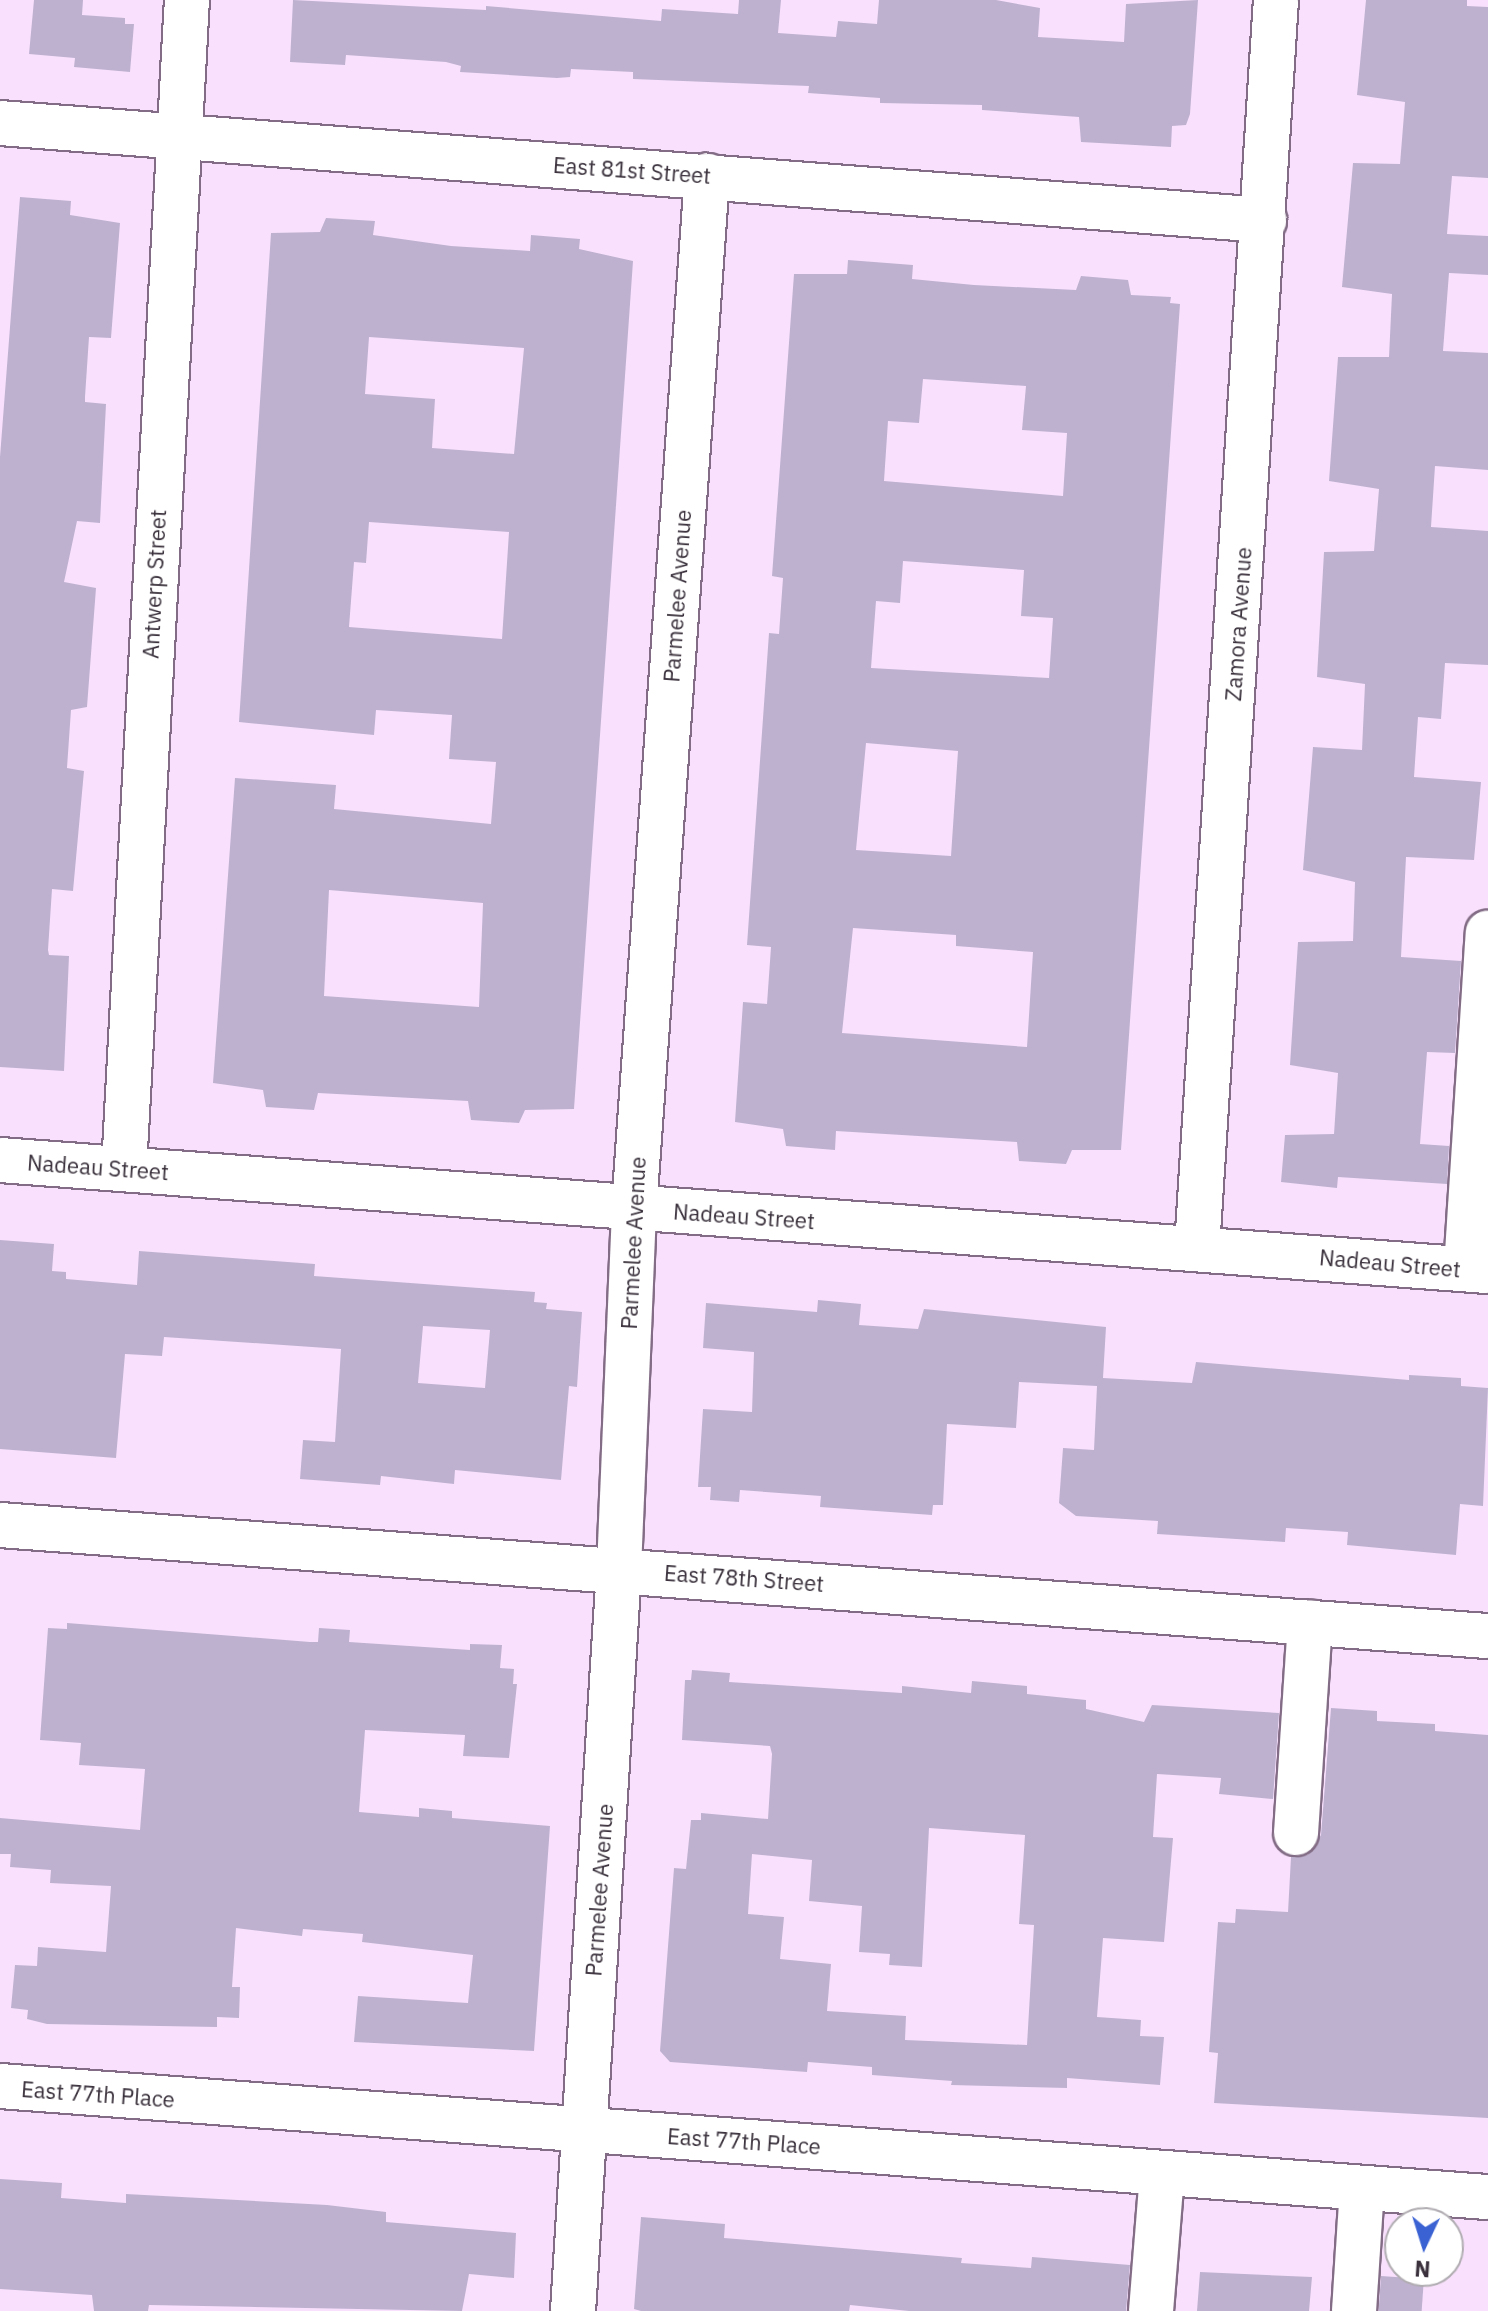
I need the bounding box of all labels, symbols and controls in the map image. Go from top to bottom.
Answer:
street label: East 81st Street [552,151,712,189]
street label: Antwerp Street [137,509,171,659]
street label: Parmelee Avenue [658,509,696,683]
street label: Zamora Avenue [1219,546,1257,702]
street label: Nadeau Street [26,1149,170,1185]
street label: Parmelee Avenue [615,1156,651,1330]
street label: Nadeau Street [672,1198,816,1234]
street label: Nadeau Street [1318,1244,1462,1282]
street label: East 78th Street [663,1559,825,1597]
street label: Parmelee Avenue [580,1803,618,1977]
street label: East 77th Place [20,2075,176,2113]
street label: East 77th Place [666,2122,822,2160]
north arrow [1384,2207,1464,2287]
text: N [1413,2254,1431,2284]

